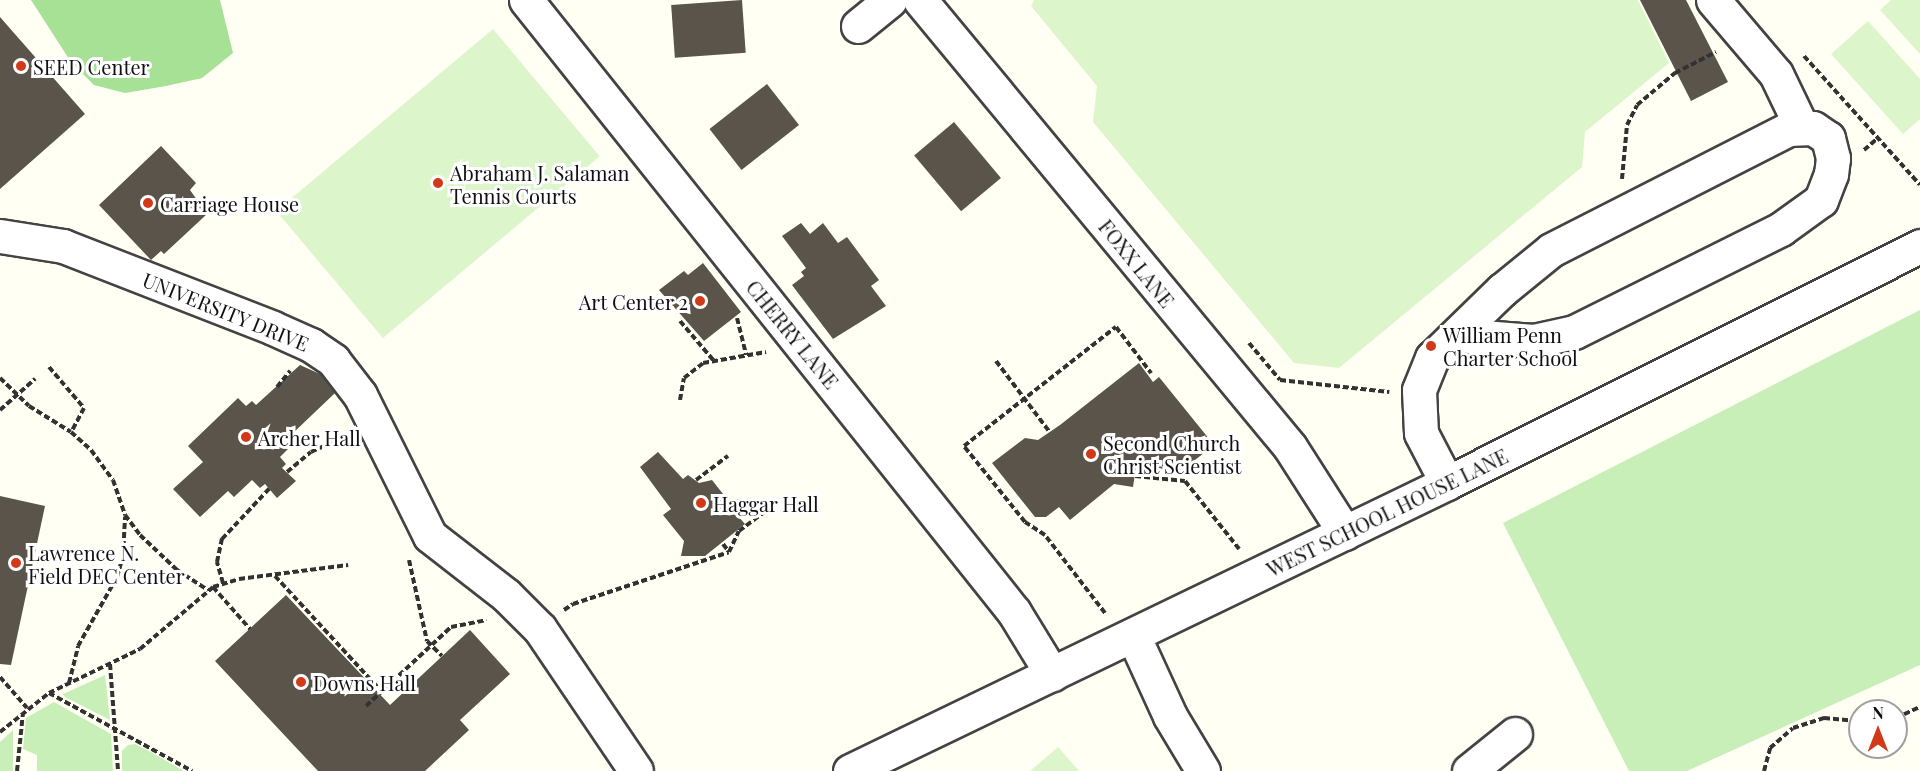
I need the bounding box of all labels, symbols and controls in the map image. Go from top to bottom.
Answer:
place label: SEED Center [33,54,150,78]
marker: SEED Center [14,59,28,73]
place label: Abraham J. Salaman Tennis Courts [450,160,629,207]
marker: Abraham J. Salaman Tennis Courts [431,176,445,190]
place label: Carriage House [160,191,299,215]
marker: Carriage House [141,196,155,210]
street label: FOXX LANE [1094,214,1180,312]
street label: UNIVERSITY DRIVE [139,267,313,355]
street label: CHERRY LANE [742,275,844,393]
place label: Art Center 2 [578,289,688,313]
marker: Art Center 2 [693,294,707,308]
place label: William Penn Charter School [1443,322,1578,369]
marker: William Penn Charter School [1424,339,1438,353]
place label: Archer Hall [258,425,361,449]
marker: Archer Hall [239,430,253,444]
place label: Second Church Christ Scientist [1103,430,1242,477]
street label: WEST SCHOOL HOUSE LANE [1262,443,1512,581]
marker: Second Church Christ Scientist [1084,447,1098,461]
place label: Haggar Hall [713,491,819,515]
marker: Haggar Hall [694,496,708,510]
place label: Lawrence N. Field DEC Center [28,540,185,587]
marker: Lawrence N. Field DEC Center [9,556,23,570]
place label: Downs Hall [313,670,416,694]
marker: Downs Hall [294,675,308,689]
north arrow [1848,699,1908,759]
text: N [1872,702,1884,723]

